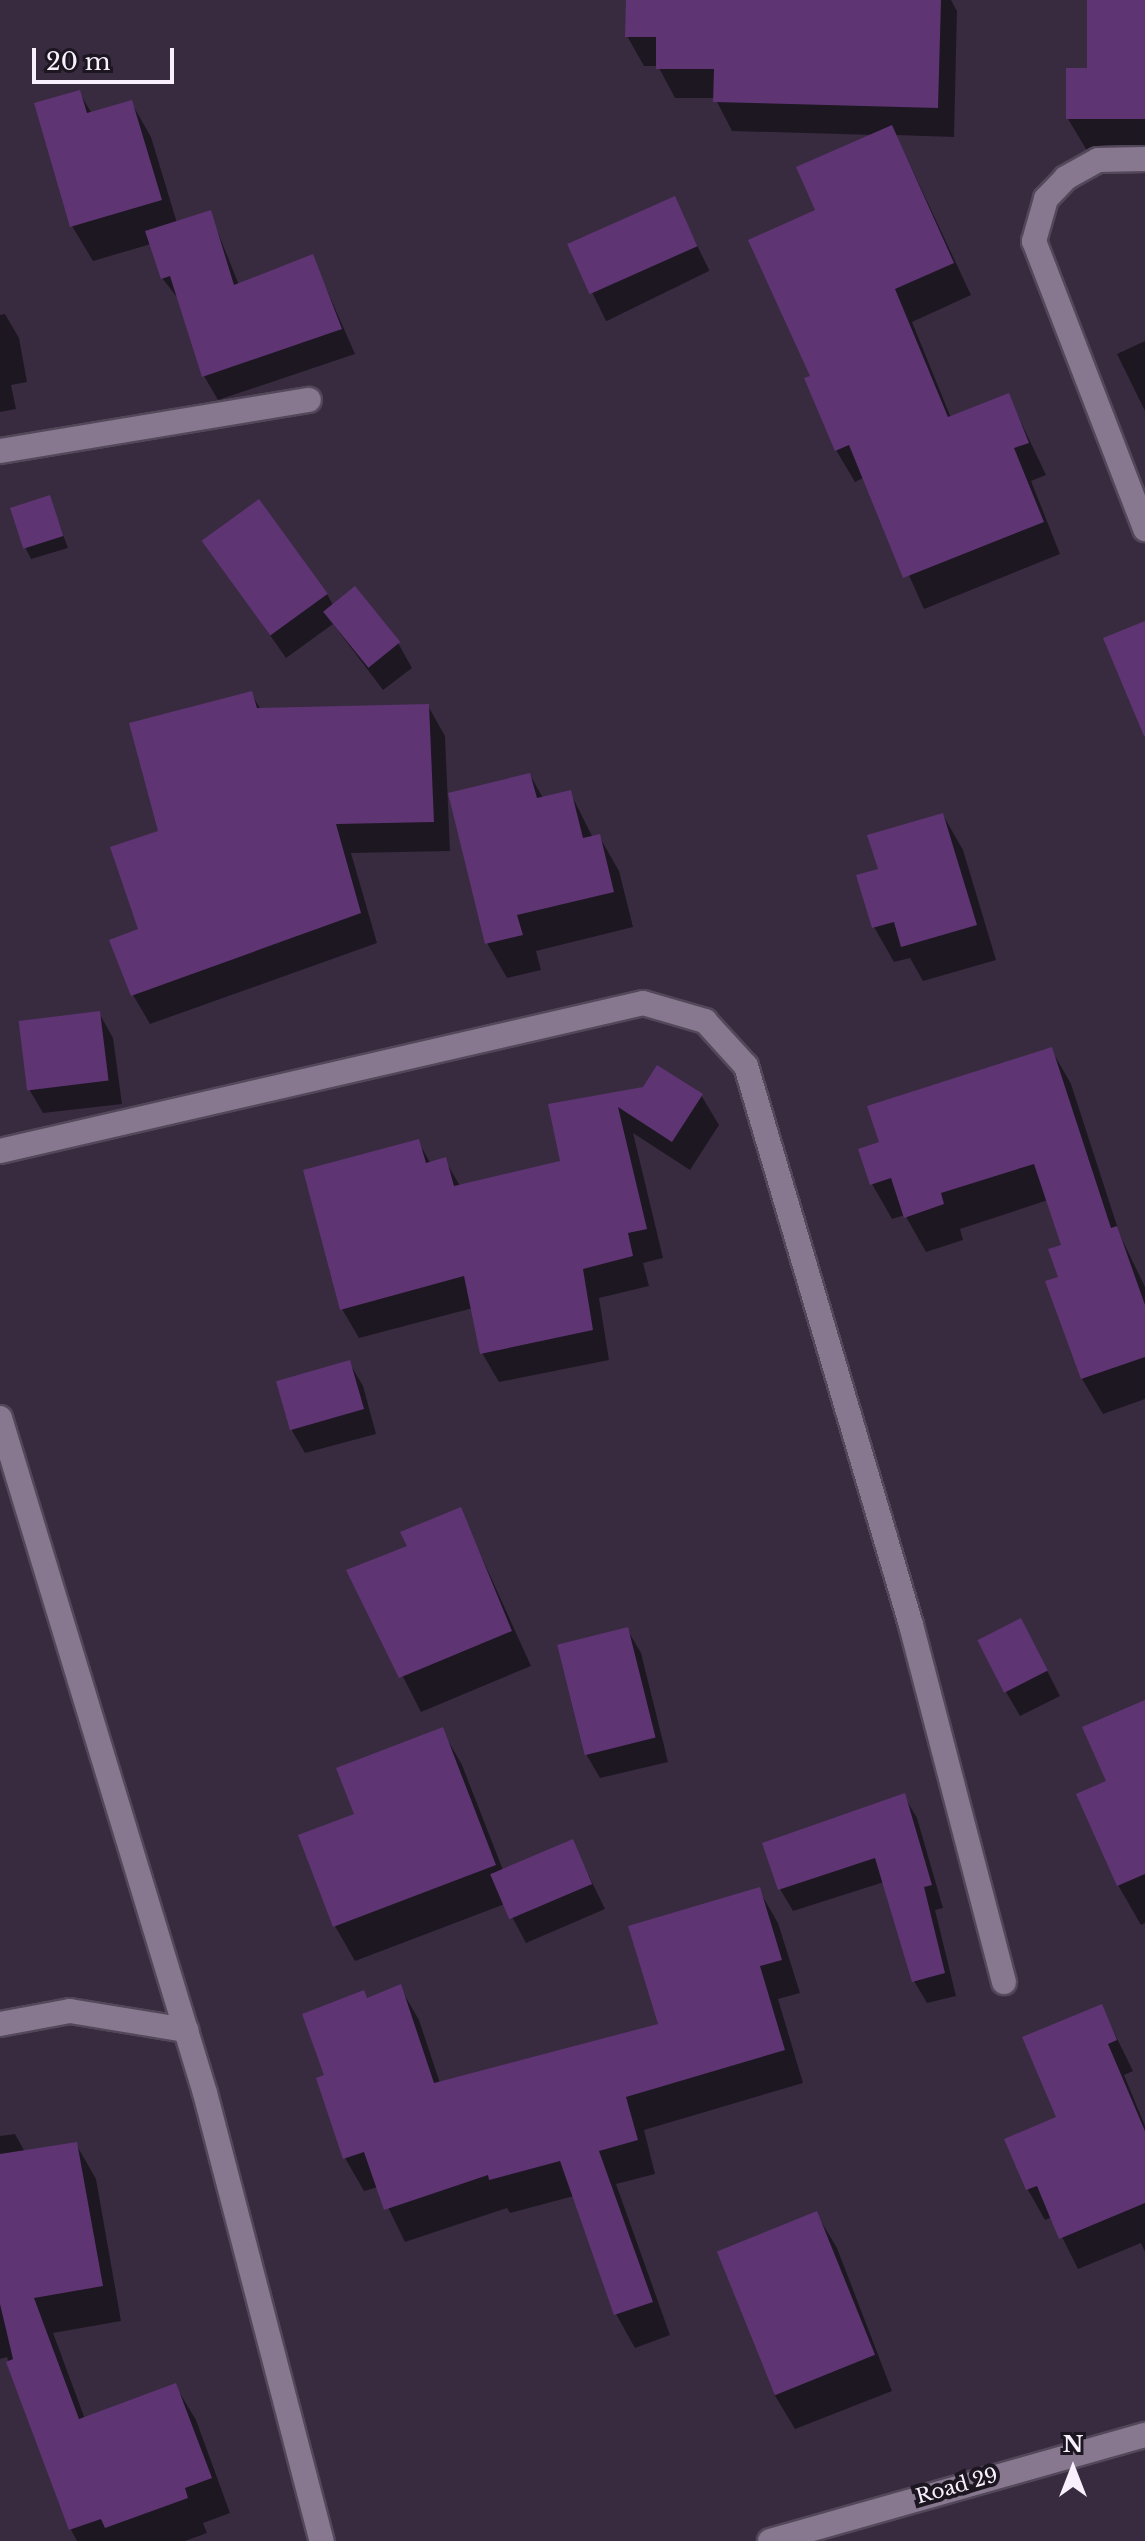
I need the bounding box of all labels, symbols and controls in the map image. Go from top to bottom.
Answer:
scale bar [36,32,178,82]
text: 20 m [46,47,111,76]
north arrow [1033,2429,1113,2509]
text: N [1063,2431,1083,2458]
street label: Road 29 [913,2463,1001,2509]

